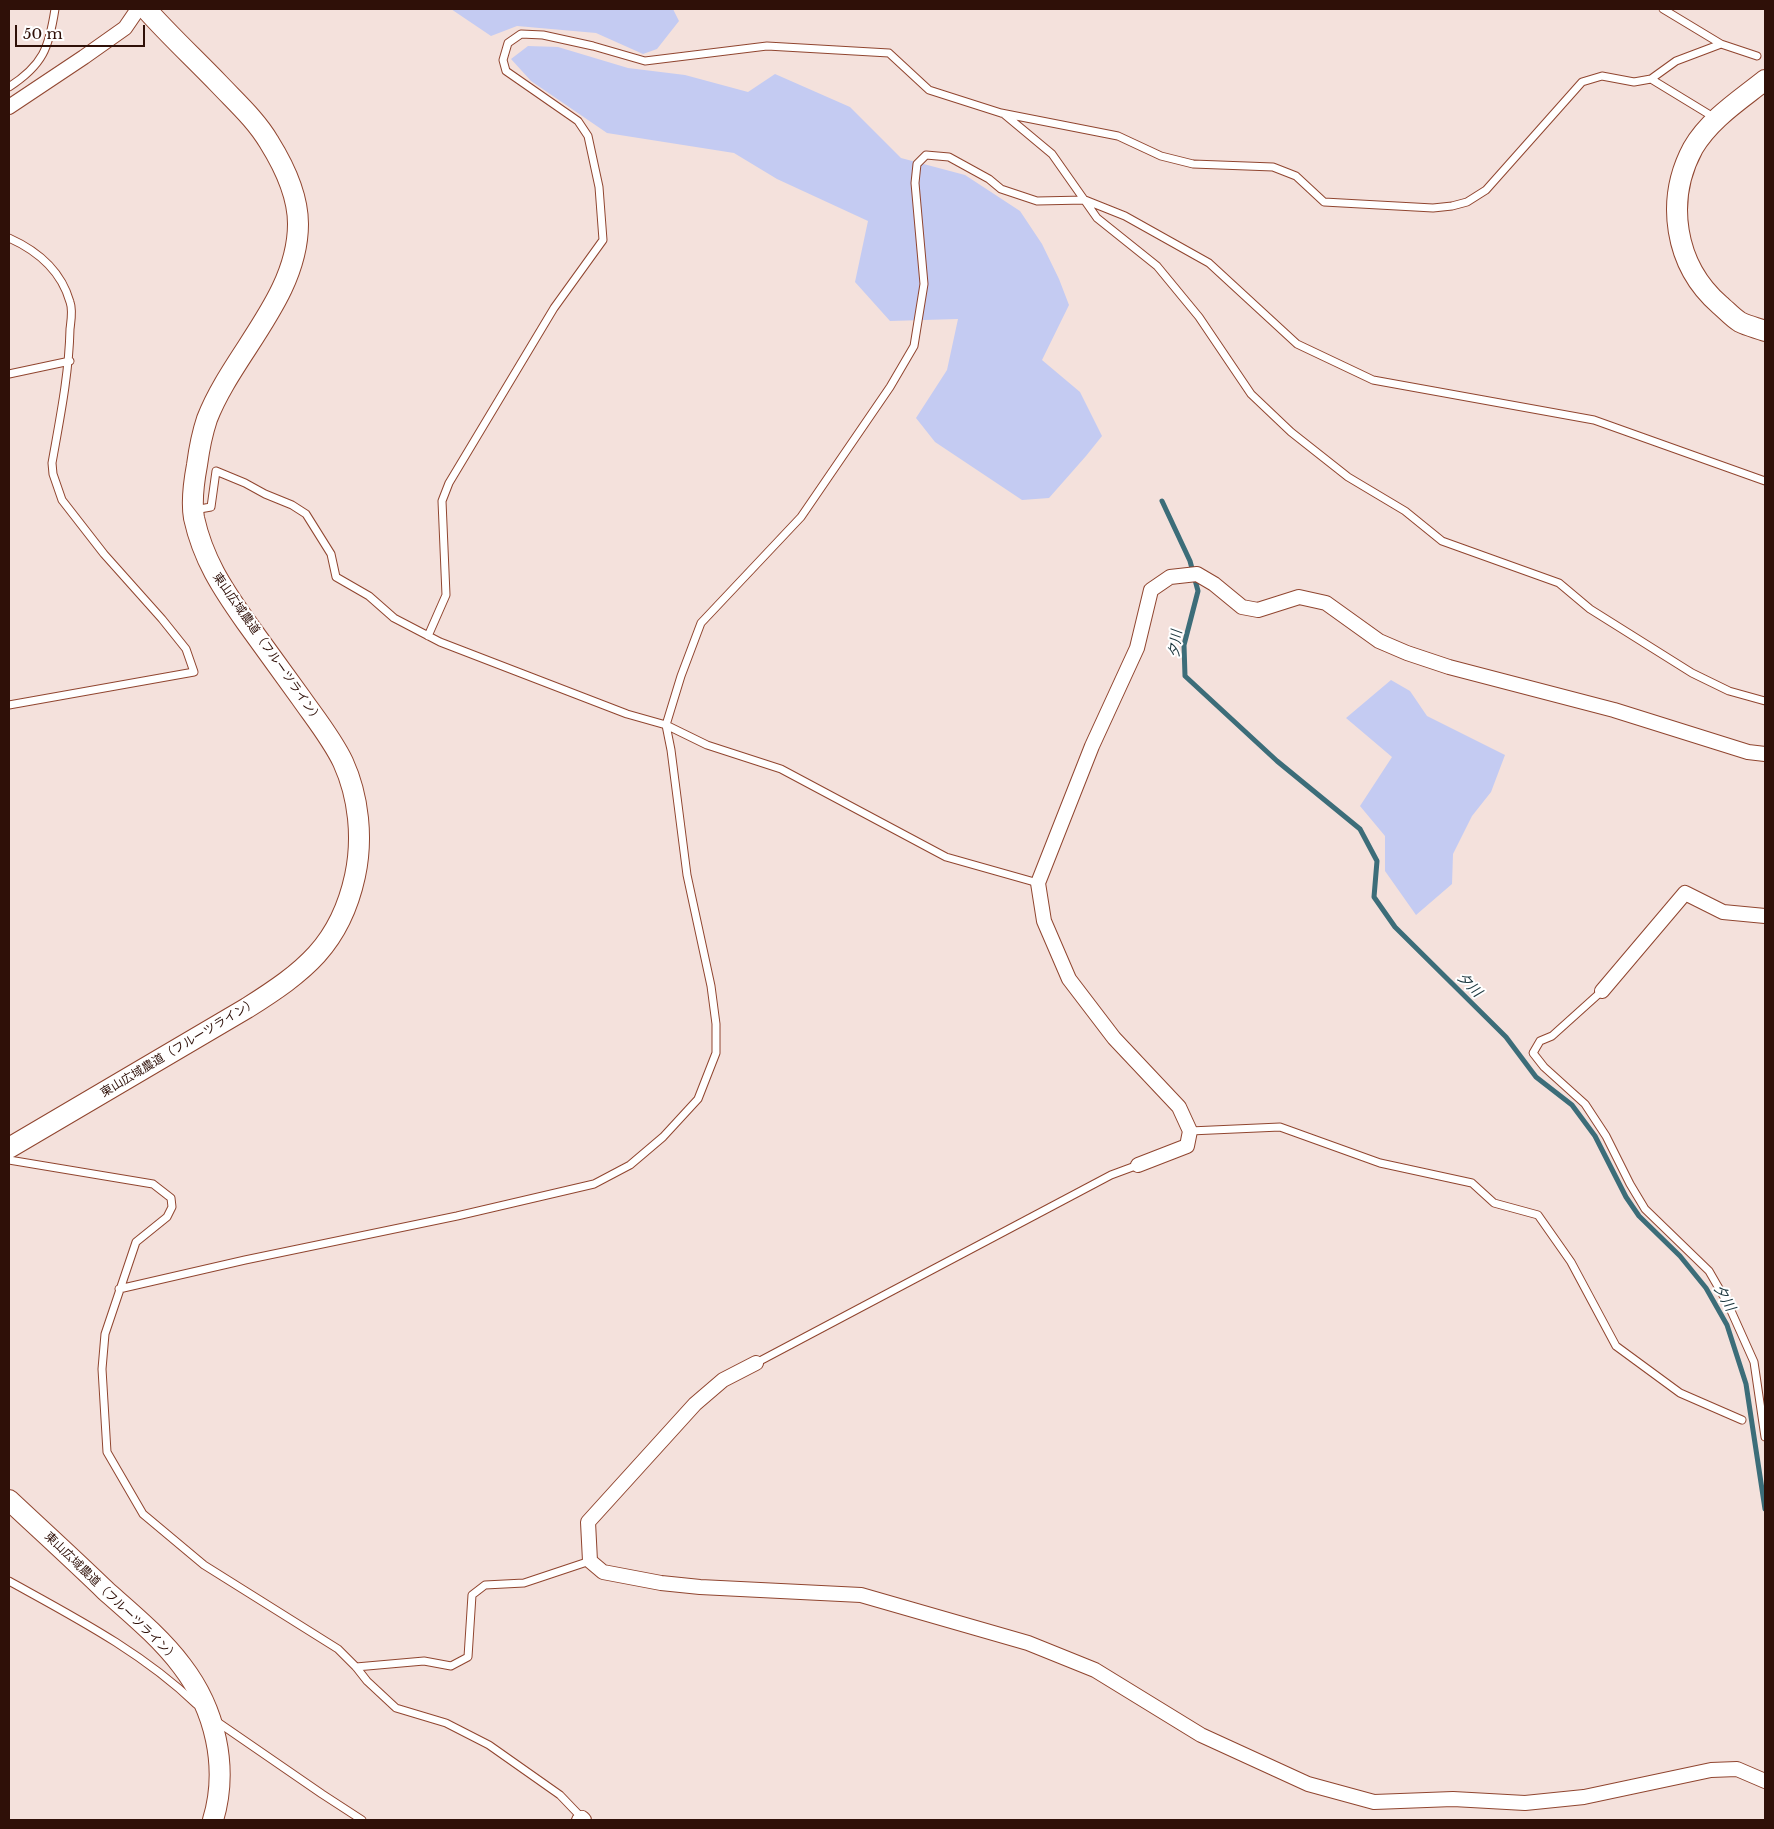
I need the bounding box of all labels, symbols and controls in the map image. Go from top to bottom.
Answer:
scale bar [18,15,148,47]
text: 50 m [23,24,63,43]
street label: 東山広域農道（フルーツライン） [209,570,325,726]
water label: 夕川 [1166,629,1186,659]
water label: 夕川 [1453,969,1485,1001]
street label: 東山広域農道（フルーツライン） [98,995,260,1101]
water label: 夕川 [1710,1282,1738,1314]
street label: 東山広域農道（フルーツライン） [41,1529,181,1665]

